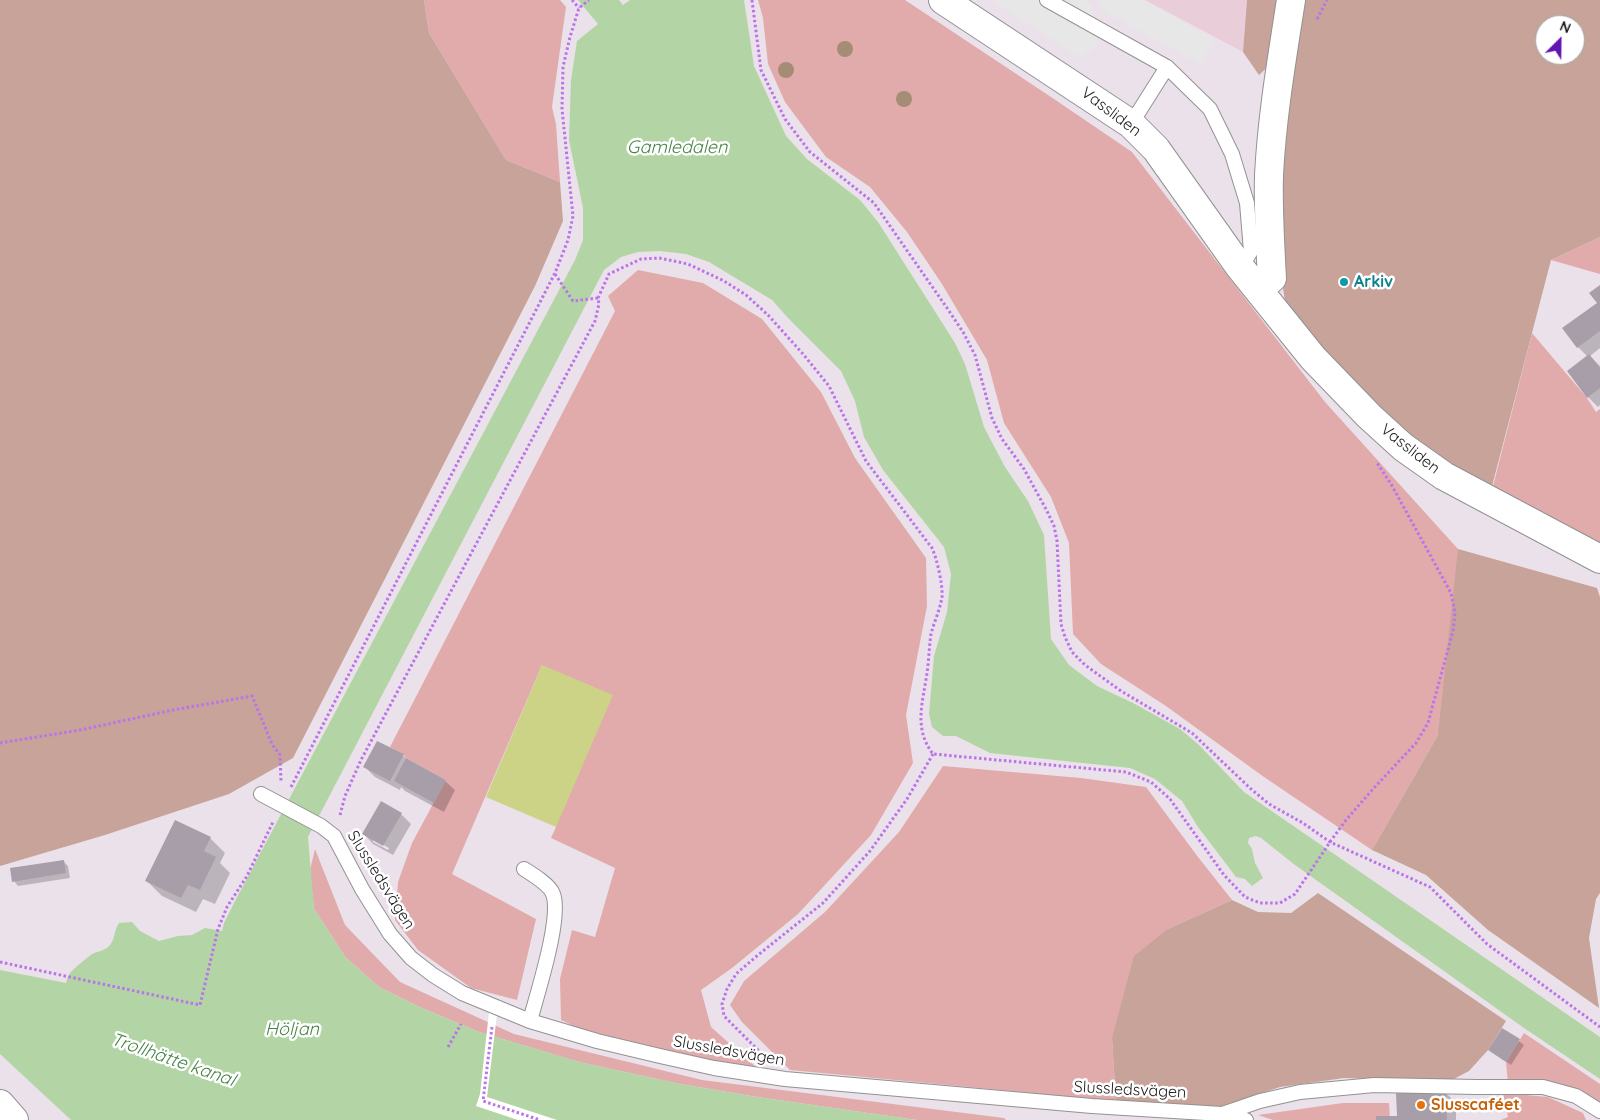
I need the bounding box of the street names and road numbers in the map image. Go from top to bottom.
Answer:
street label: Vassliden [1077,83,1145,141]
street label: Vassliden [1376,420,1444,478]
street label: Slussledsvägen [343,827,419,933]
street label: Slussledsvägen [672,1032,786,1070]
street label: Slussledsvägen [1073,1077,1187,1103]

